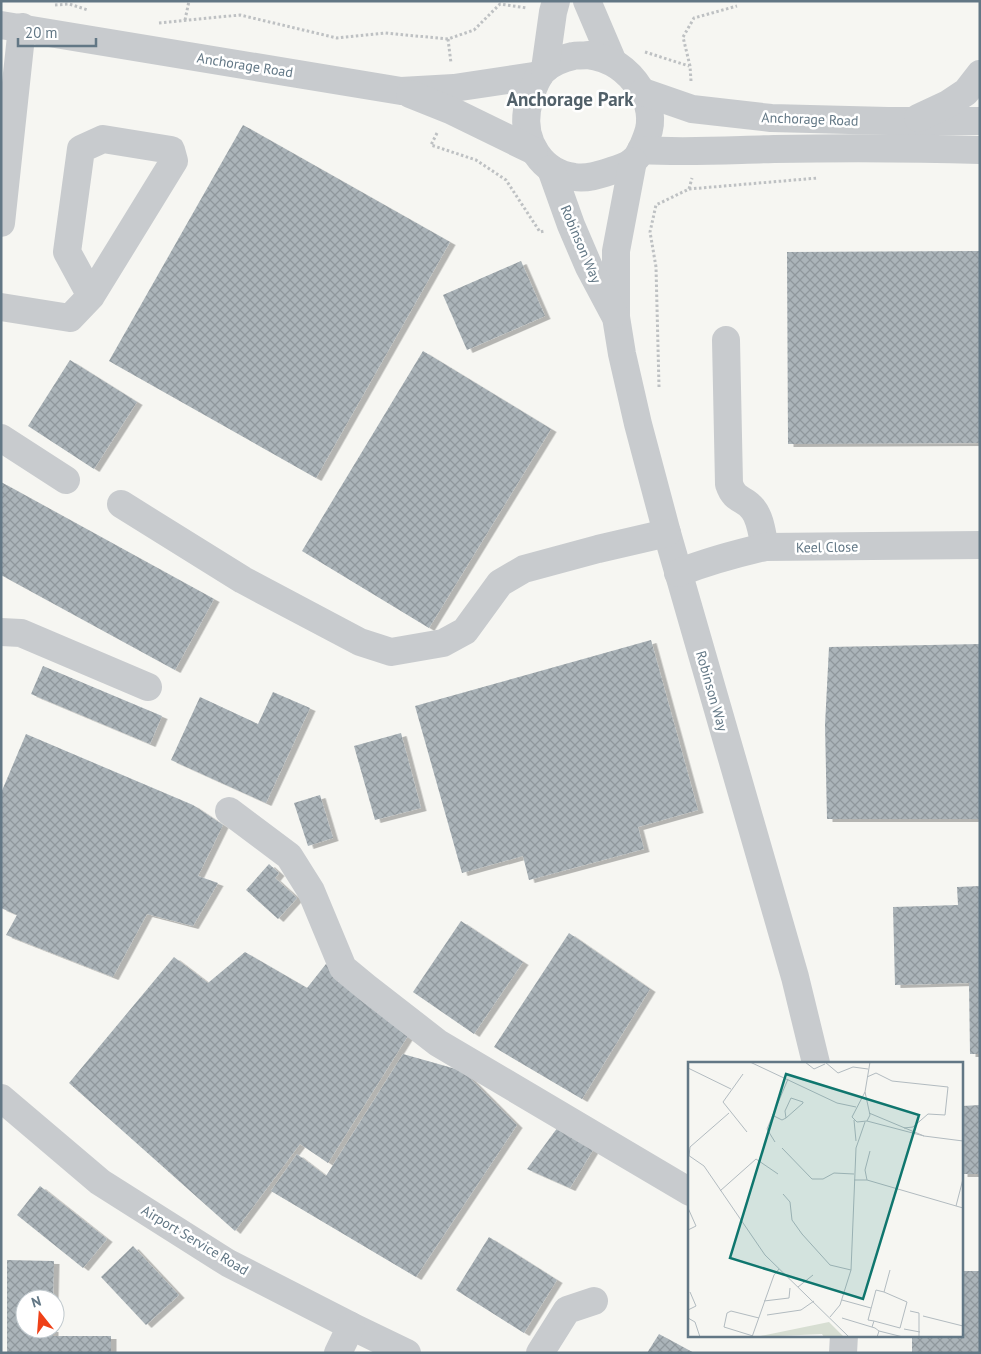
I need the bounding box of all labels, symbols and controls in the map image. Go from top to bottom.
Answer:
scale bar [18,15,95,47]
text: 20 m [25,23,58,42]
street label: Anchorage Road [196,49,294,81]
district label: Anchorage Park [506,87,634,111]
street label: Anchorage Road [761,108,859,130]
street label: Robinson Way [556,202,606,286]
street label: Keel Close [796,537,858,557]
street label: Robinson Way [692,649,732,734]
inset map [688,1062,964,1336]
street label: Airport Service Road [138,1201,252,1279]
north arrow [15,1289,65,1339]
text: N [29,1292,43,1312]

